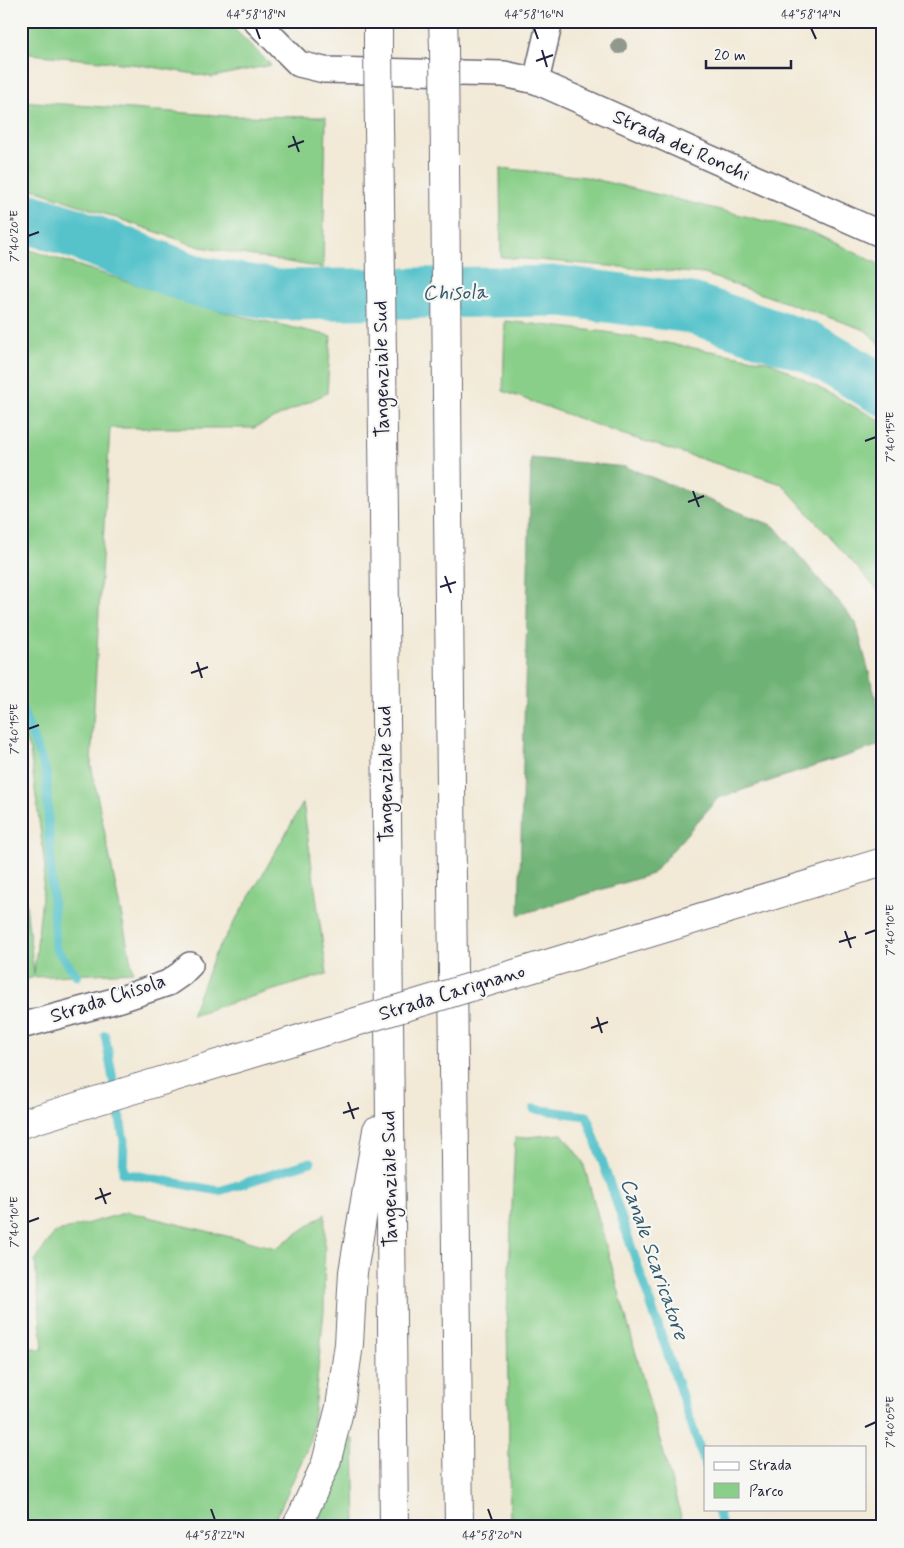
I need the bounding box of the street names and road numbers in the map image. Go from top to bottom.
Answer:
street label: Strada dei Ronchi [608,104,754,188]
street label: Tangenziale Sud [367,300,398,438]
street label: Tangenziale Sud [371,705,402,843]
street label: Strada Carignano [375,958,529,1028]
street label: Strada Chisola [47,968,169,1030]
street label: Tangenziale Sud [375,1110,406,1248]

